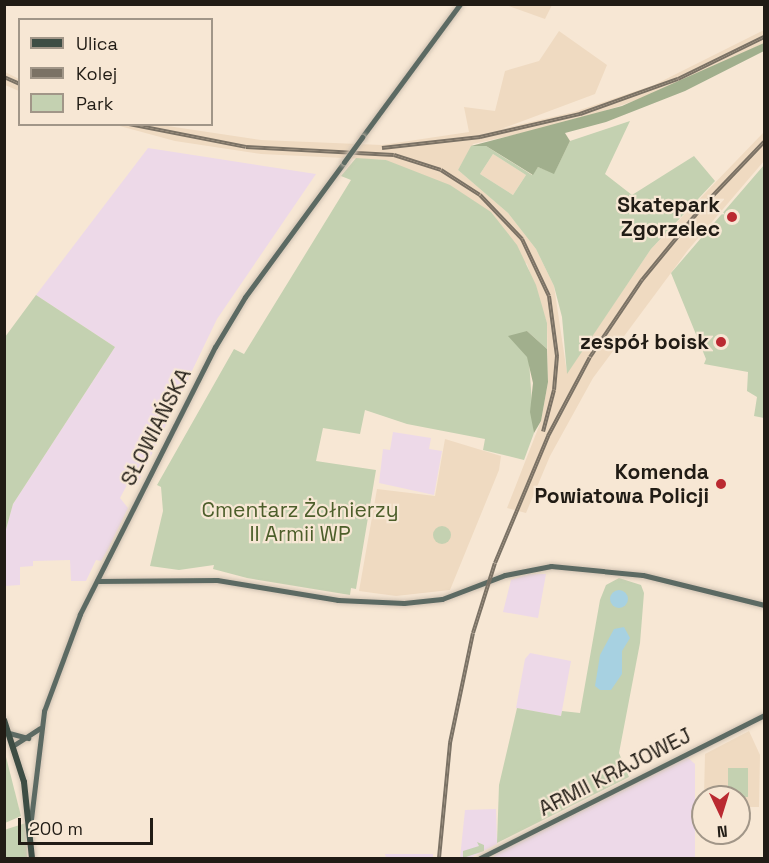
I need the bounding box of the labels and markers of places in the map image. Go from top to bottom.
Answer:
place label: Skatepark Zgorzelec [617,192,720,242]
marker: Skatepark Zgorzelec [725,210,739,224]
place label: zespół boisk [580,329,709,355]
marker: zespół boisk [714,335,728,349]
place label: Komenda Powiatowa Policji [534,459,709,509]
marker: Komenda Powiatowa Policji [714,477,728,491]

